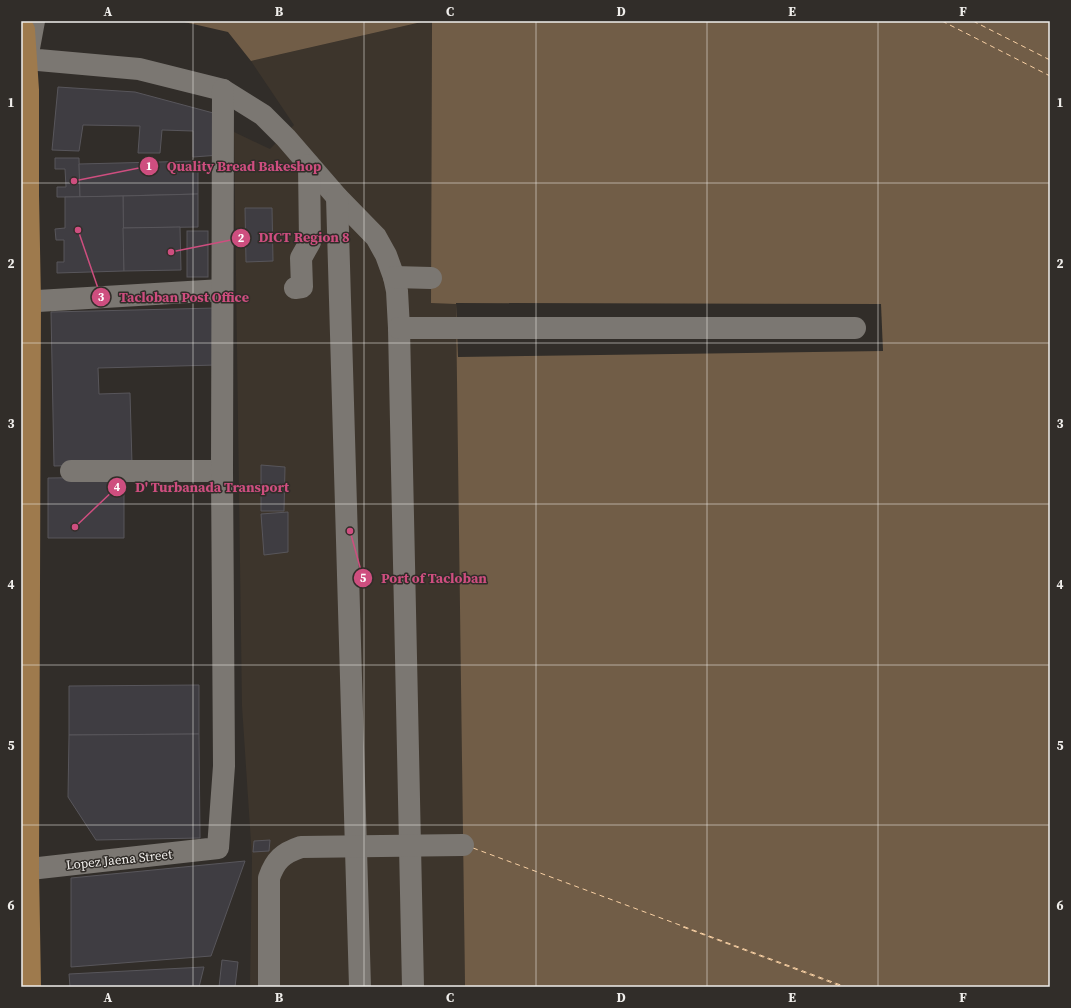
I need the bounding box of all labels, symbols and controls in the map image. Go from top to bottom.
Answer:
text: A [104,3,113,20]
text: B [275,3,284,20]
text: C [446,3,454,20]
text: D [616,3,626,20]
text: E [788,3,796,20]
text: F [959,3,967,20]
text: 1 [7,94,15,111]
text: 1 [1056,94,1064,111]
callout: Quality Bread Bakeshop [139,153,330,179]
text: Quality Bread Bakeshop [167,156,322,176]
text: 1 [146,158,152,174]
callout: DICT Region 8 [231,225,358,251]
text: DICT Region 8 [258,227,350,247]
text: 2 [238,230,245,246]
text: 2 [7,255,15,272]
text: 2 [1056,255,1064,272]
callout: Tacloban Post Office [91,284,257,310]
text: Tacloban Post Office [119,287,249,307]
text: 3 [98,289,105,305]
text: 3 [7,415,15,432]
text: 3 [1056,415,1064,432]
callout: D' Turbanada Transport [107,474,297,500]
text: D' Turbanada Transport [135,477,290,497]
text: 4 [114,479,121,495]
callout: Port of Tacloban [353,565,495,591]
text: Port of Tacloban [381,568,487,588]
text: 5 [360,570,367,586]
text: 4 [7,576,15,593]
text: 4 [1056,576,1064,593]
text: 5 [7,737,15,754]
text: 5 [1056,737,1064,754]
street label: Lopez Jaena Street [65,845,174,874]
text: 6 [7,897,15,914]
text: 6 [1056,897,1064,914]
text: A [104,989,113,1006]
text: B [275,989,284,1006]
text: C [446,989,454,1006]
text: D [616,989,626,1006]
text: E [788,989,796,1006]
text: F [959,989,967,1006]

